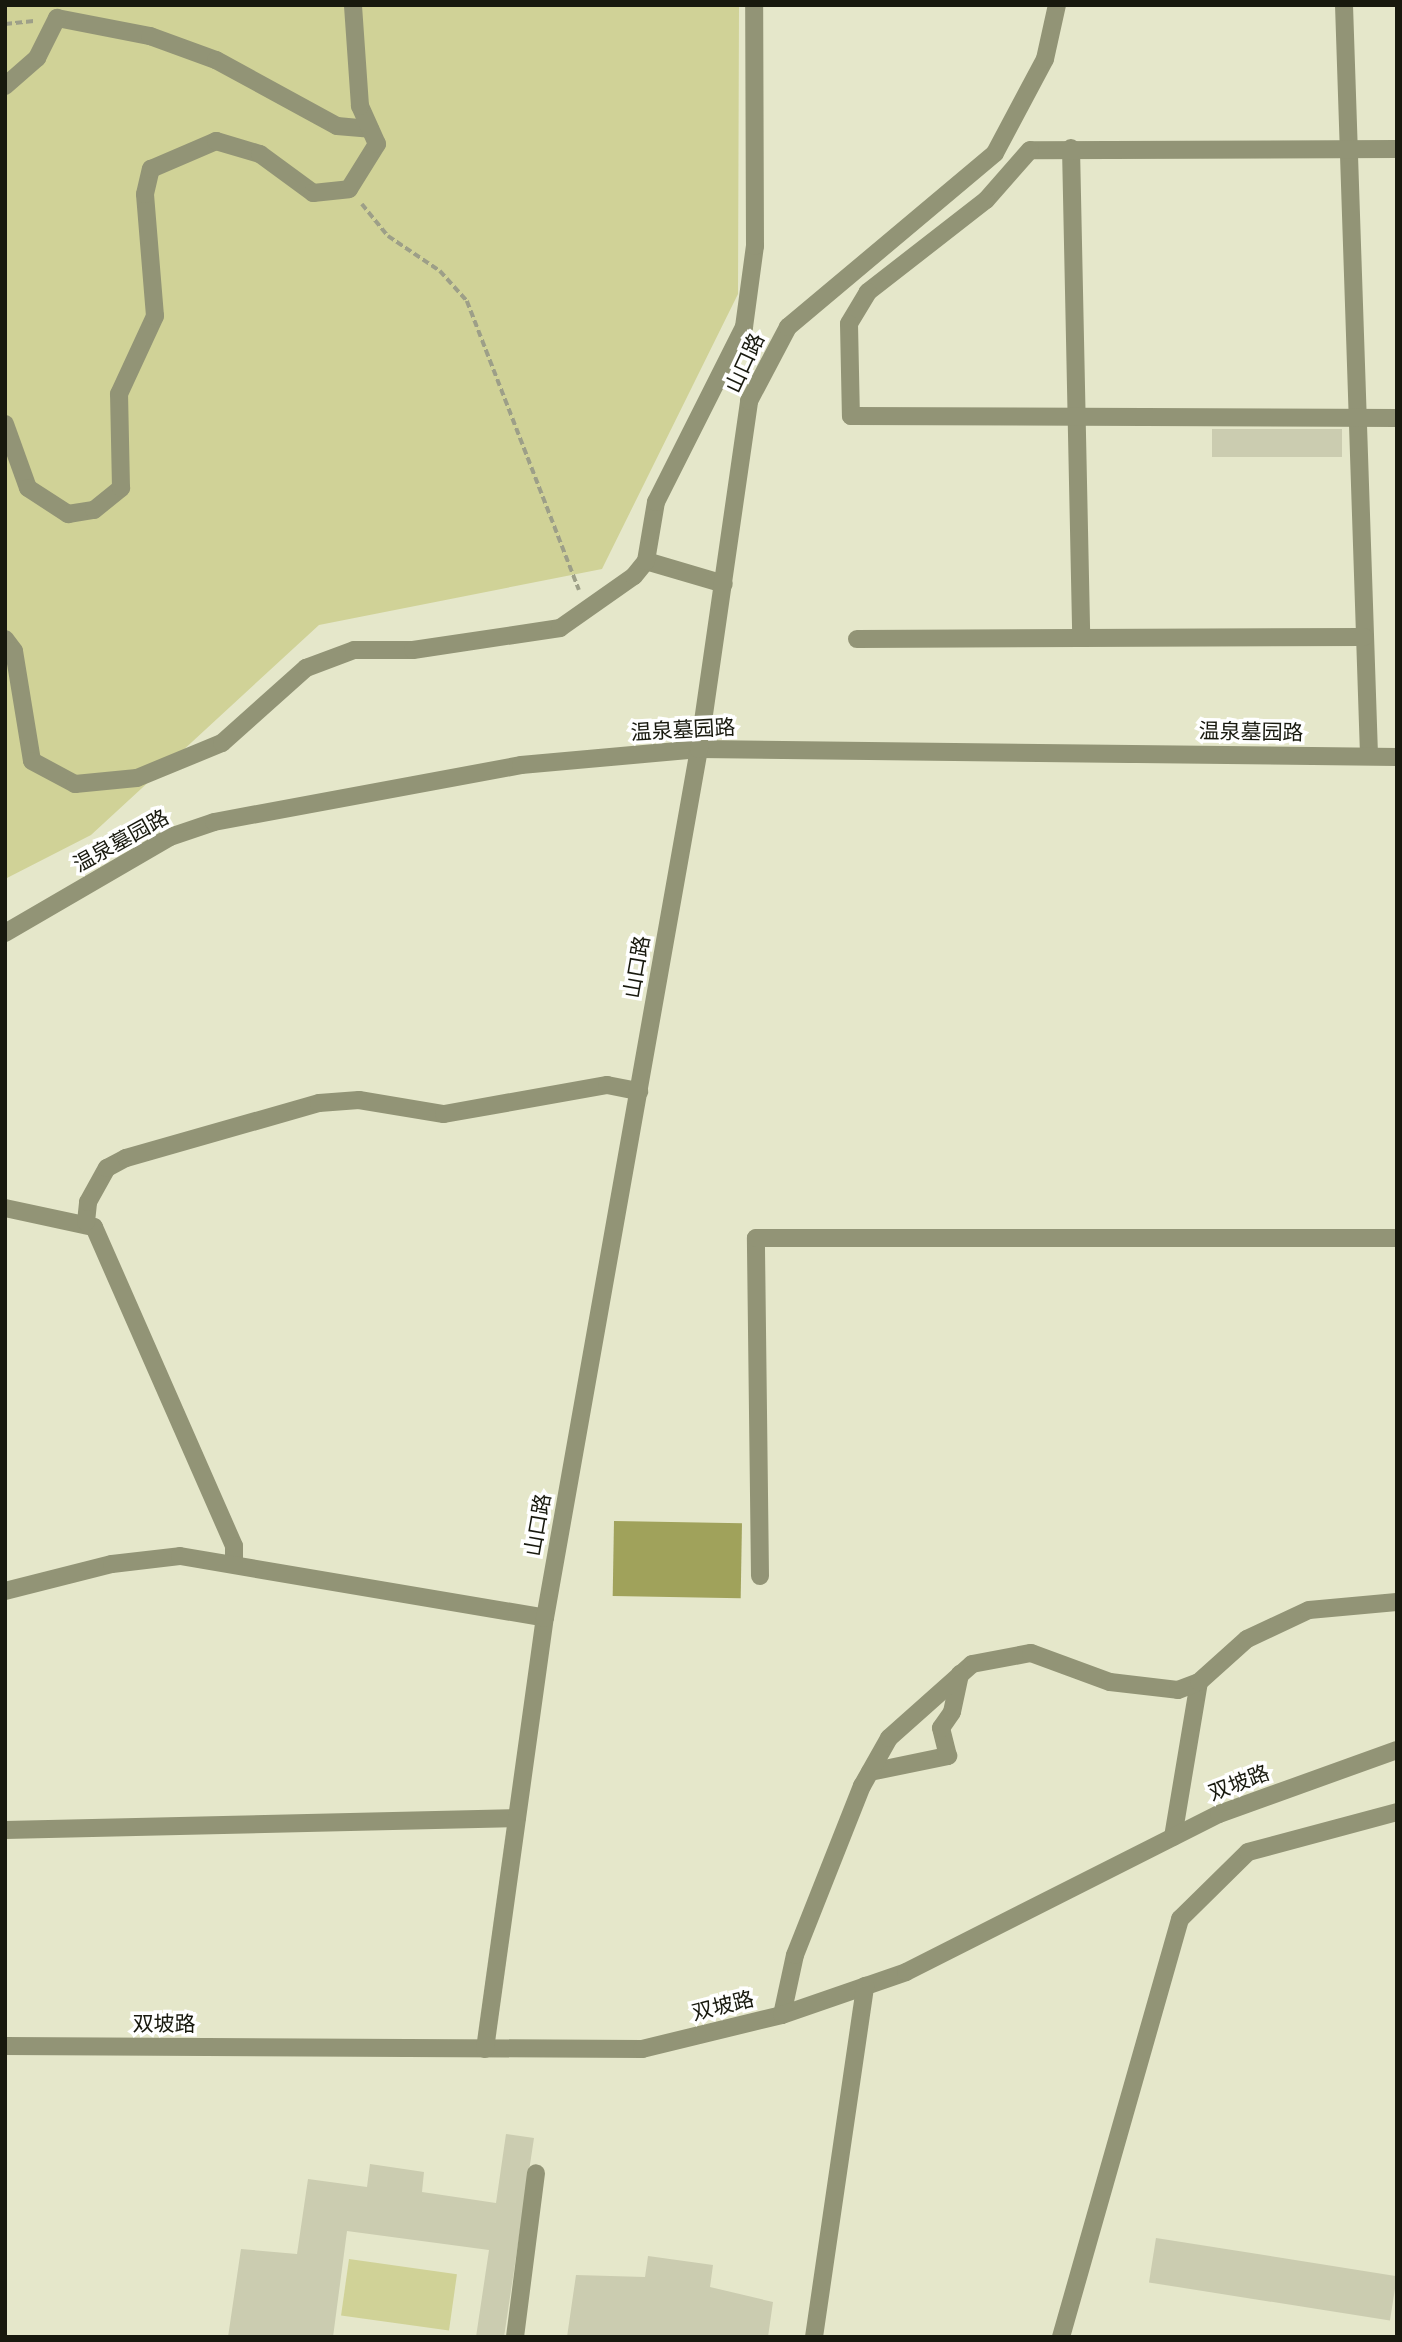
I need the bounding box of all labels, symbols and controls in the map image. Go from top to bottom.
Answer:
street label: 山口路 [720,329,770,397]
street label: 温泉墓园路 [630,715,736,745]
street label: 温泉墓园路 [1198,718,1304,746]
street label: 温泉墓园路 [69,805,173,877]
street label: 山口路 [619,934,655,1000]
street label: 山口路 [520,1492,556,1558]
street label: 双坡路 [1205,1760,1273,1806]
street label: 双坡路 [689,1986,757,2026]
street label: 双坡路 [133,2011,195,2037]

